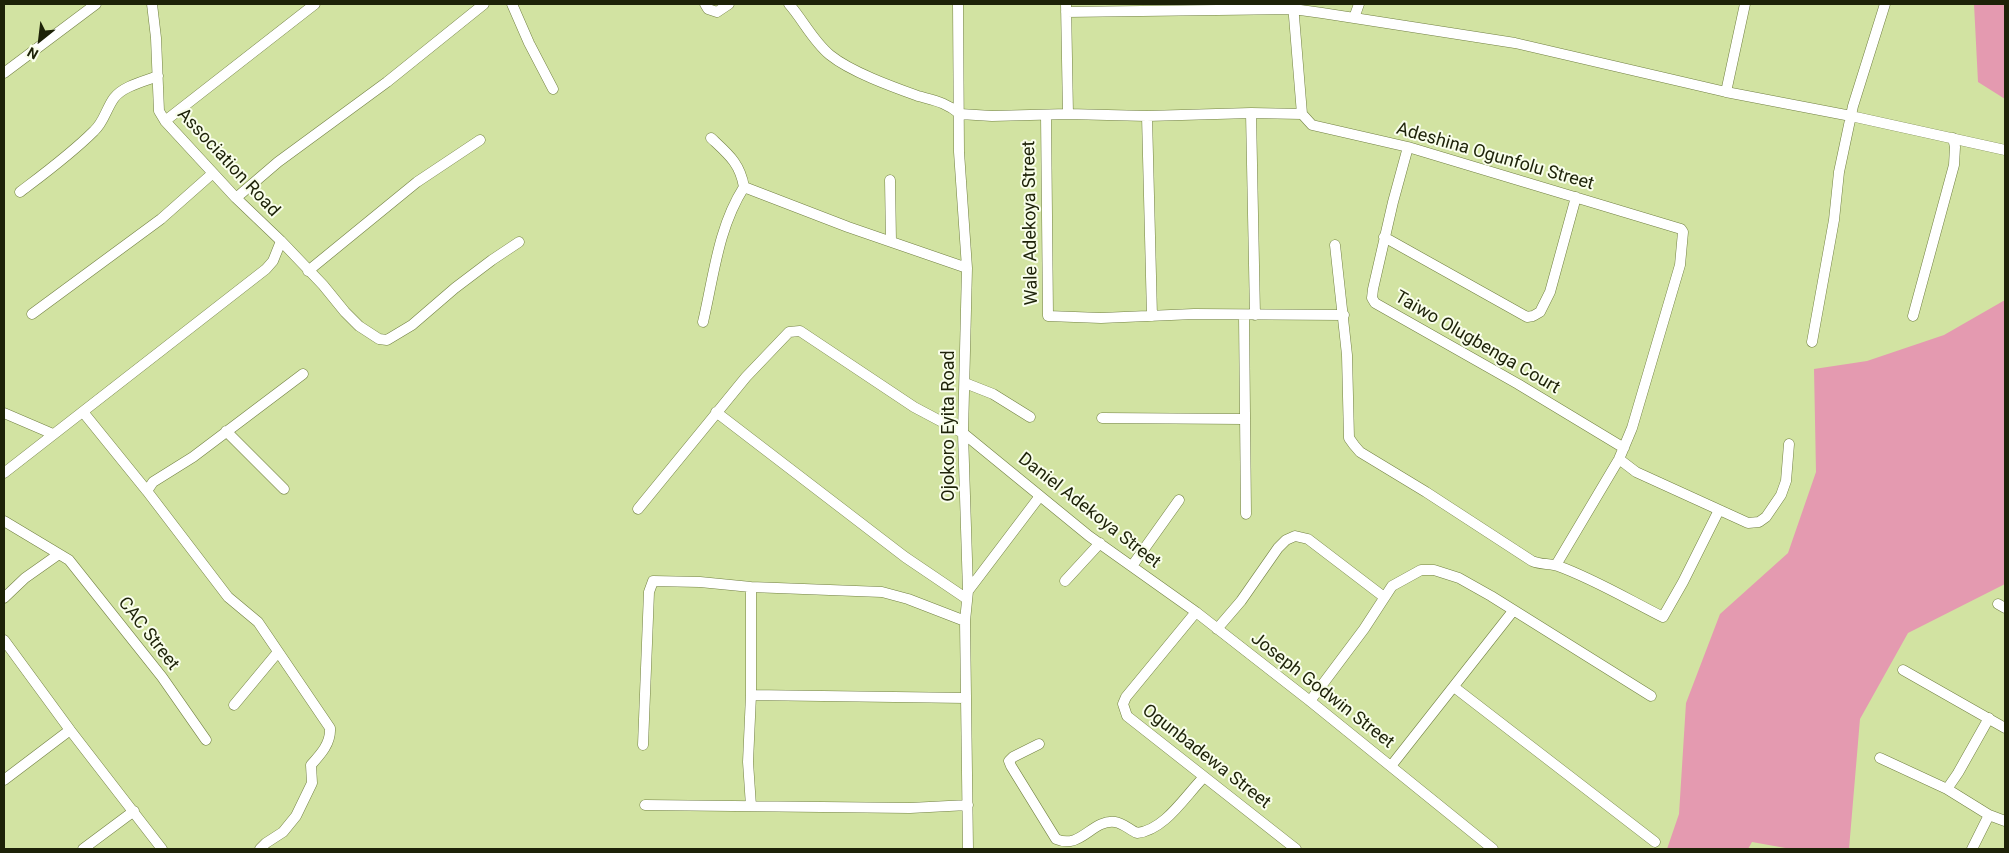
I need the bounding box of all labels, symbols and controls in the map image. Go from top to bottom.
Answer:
north arrow [15,15,65,65]
text: N [25,44,41,63]
street label: Association Road [172,104,284,222]
street label: Adeshina Ogunfolu Street [1394,118,1596,196]
street label: Wale Adekoya Street [1019,140,1043,306]
street label: Taiwo Olugbenga Court [1391,287,1563,399]
street label: Ojokoro Eyita Road [938,350,960,502]
street label: Daniel Adekoya Street [1013,449,1165,573]
street label: CAC Street [113,593,183,675]
street label: Joseph Godwin Street [1246,628,1398,754]
street label: Ogunbadewa Street [1137,700,1275,814]

